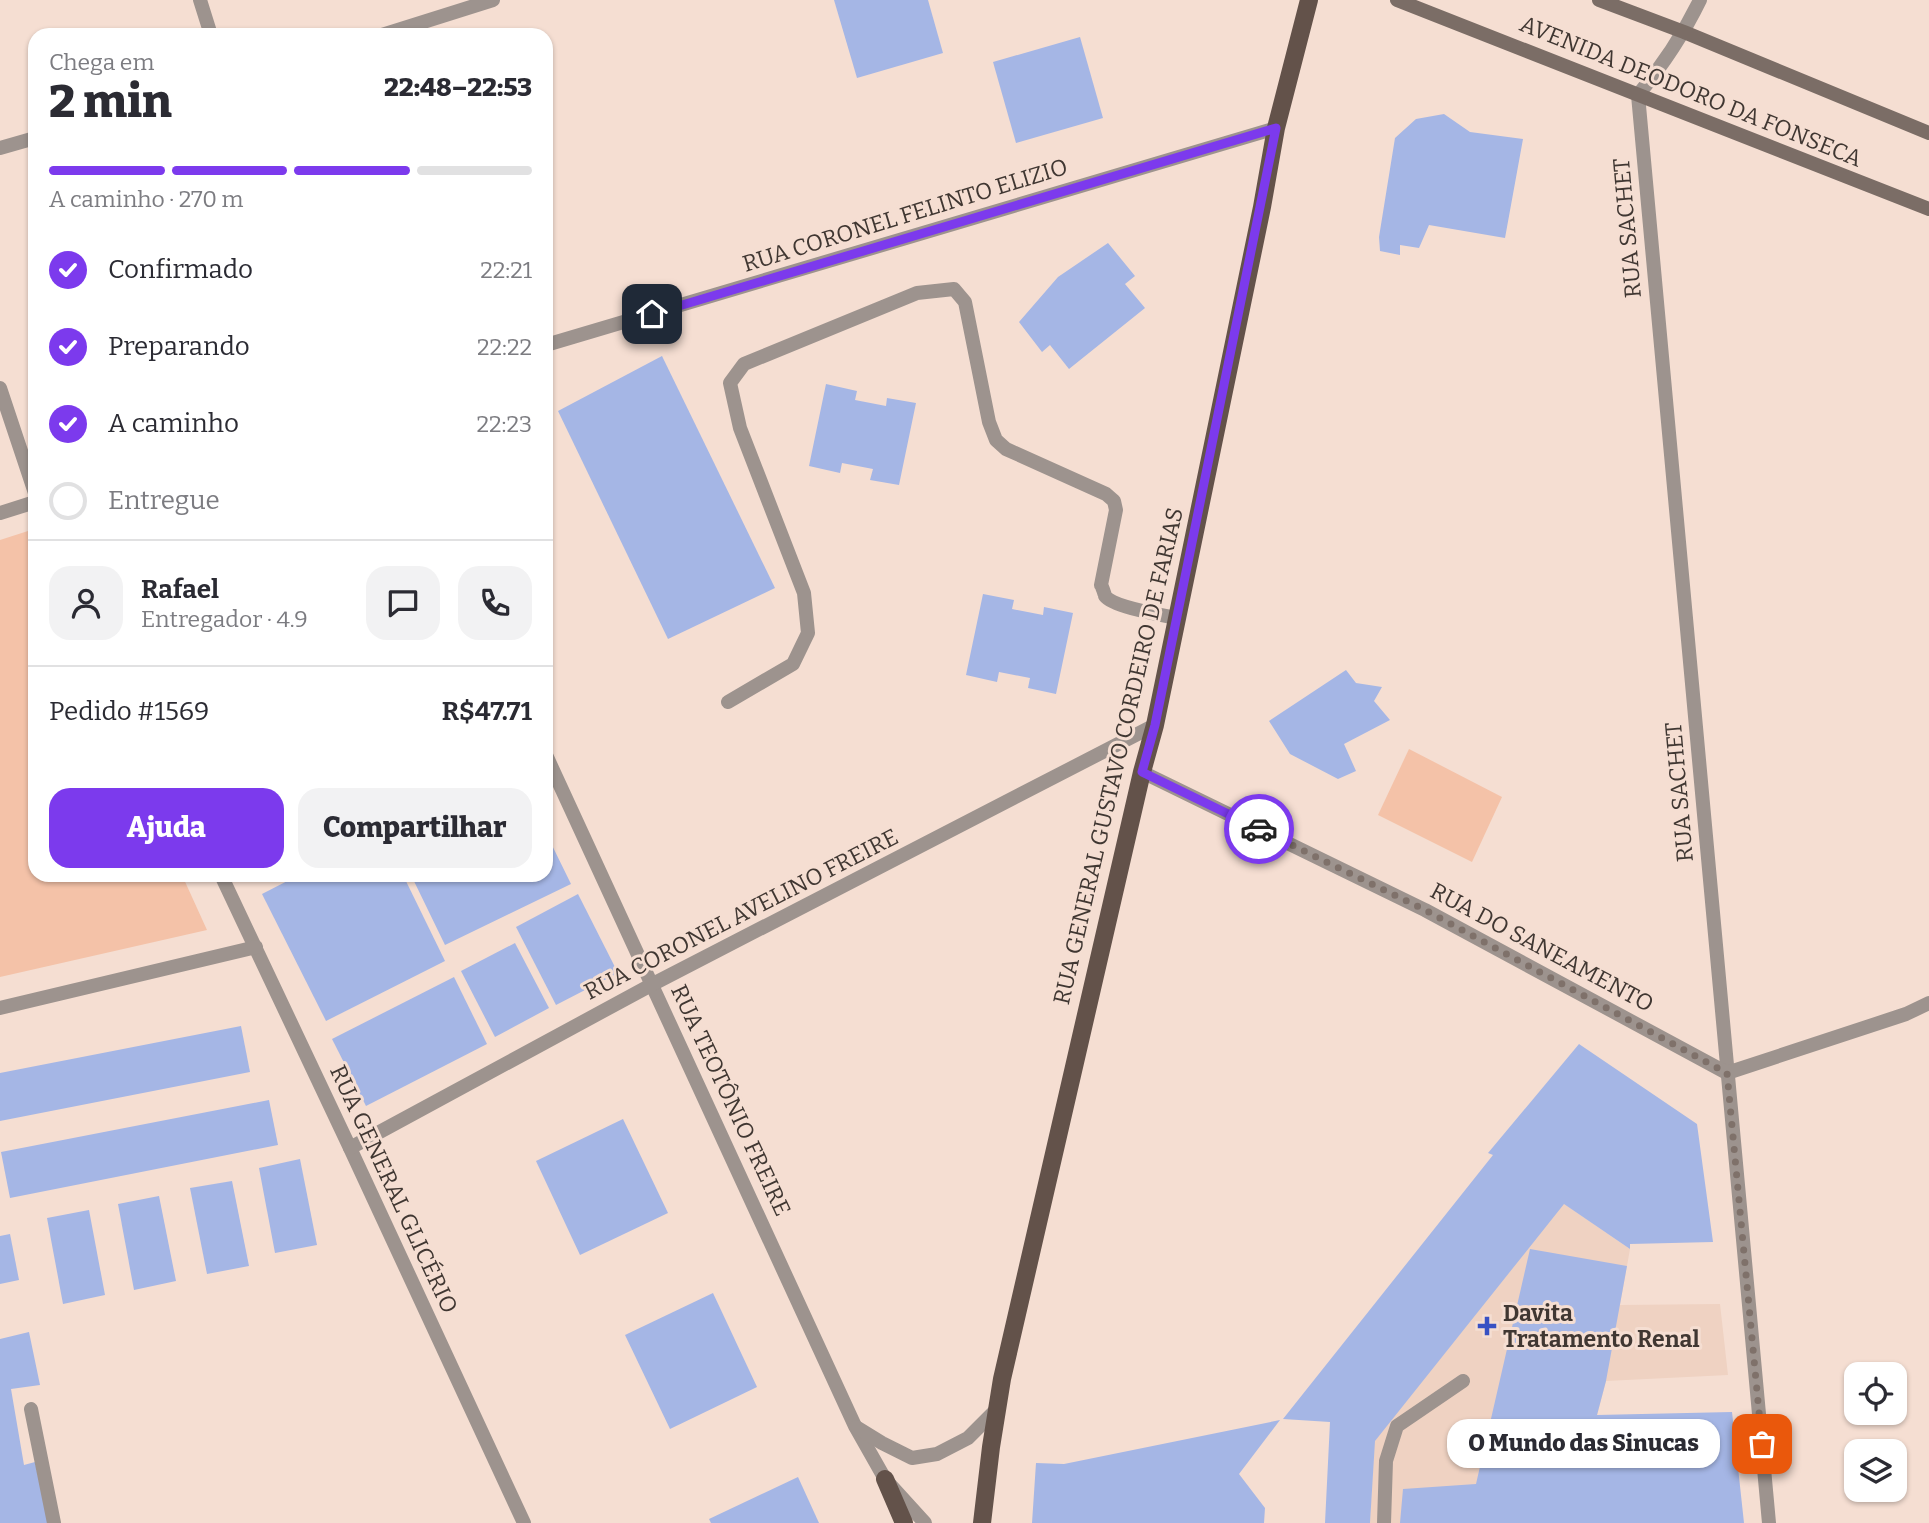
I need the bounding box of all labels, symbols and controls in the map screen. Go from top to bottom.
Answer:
street label: AVENIDA DEODORO DA FONSECA [1516,9,1867,173]
text: Chega em [49,48,154,76]
text: 22:48–22:53 [384,72,532,103]
text: 2 min [49,74,172,129]
street label: RUA CORONEL FELINTO ELIZIO [739,152,1071,278]
street label: RUA SACHET [1607,157,1647,299]
text: A caminho · 270 m [49,185,244,213]
icon: check [49,251,87,289]
text: Confirmado [108,254,253,285]
text: 22:21 [480,256,532,284]
pin [622,284,682,344]
icon: home [633,295,671,333]
icon: check [49,328,87,366]
text: Preparando [108,331,250,362]
text: 22:22 [477,333,532,361]
icon: check [49,405,87,443]
text: A caminho [108,408,239,439]
text: 22:23 [477,410,532,438]
text: Entregue [108,485,220,516]
street label: RUA GENERAL GUSTAVO CORDEIRO DE FARIAS [1047,505,1189,1007]
button: person [49,566,123,640]
button: chat [366,566,440,640]
button: phone [458,566,532,640]
text: Rafael [141,574,219,605]
text: Entregador · 4.9 [141,605,308,633]
text: Pedido #1569 [49,696,209,727]
text: R$47.71 [442,696,532,727]
street label: RUA SACHET [1659,721,1699,863]
button: Ajuda [49,788,284,868]
button: Compartilhar [298,788,532,868]
courier [1224,794,1294,864]
icon: car [1240,810,1278,848]
street label: RUA CORONEL AVELINO FREIRE [579,822,903,1006]
street label: RUA DO SANEAMENTO [1426,876,1658,1018]
street label: RUA TEOTÔNIO FREIRE [665,980,797,1220]
street label: RUA GENERAL GLICÉRIO [324,1061,464,1317]
place label: Davita Tratamento Renal [1503,1299,1700,1353]
marker: Davita Tratamento Renal [1477,1316,1497,1336]
map controls [1844,1362,1907,1502]
button: locate [1844,1362,1907,1425]
pin [1732,1414,1792,1474]
callout: O Mundo das Sinucas [1447,1420,1720,1468]
icon: bag [1743,1425,1781,1463]
text: O Mundo das Sinucas [1468,1429,1699,1457]
button: layers [1844,1439,1907,1502]

